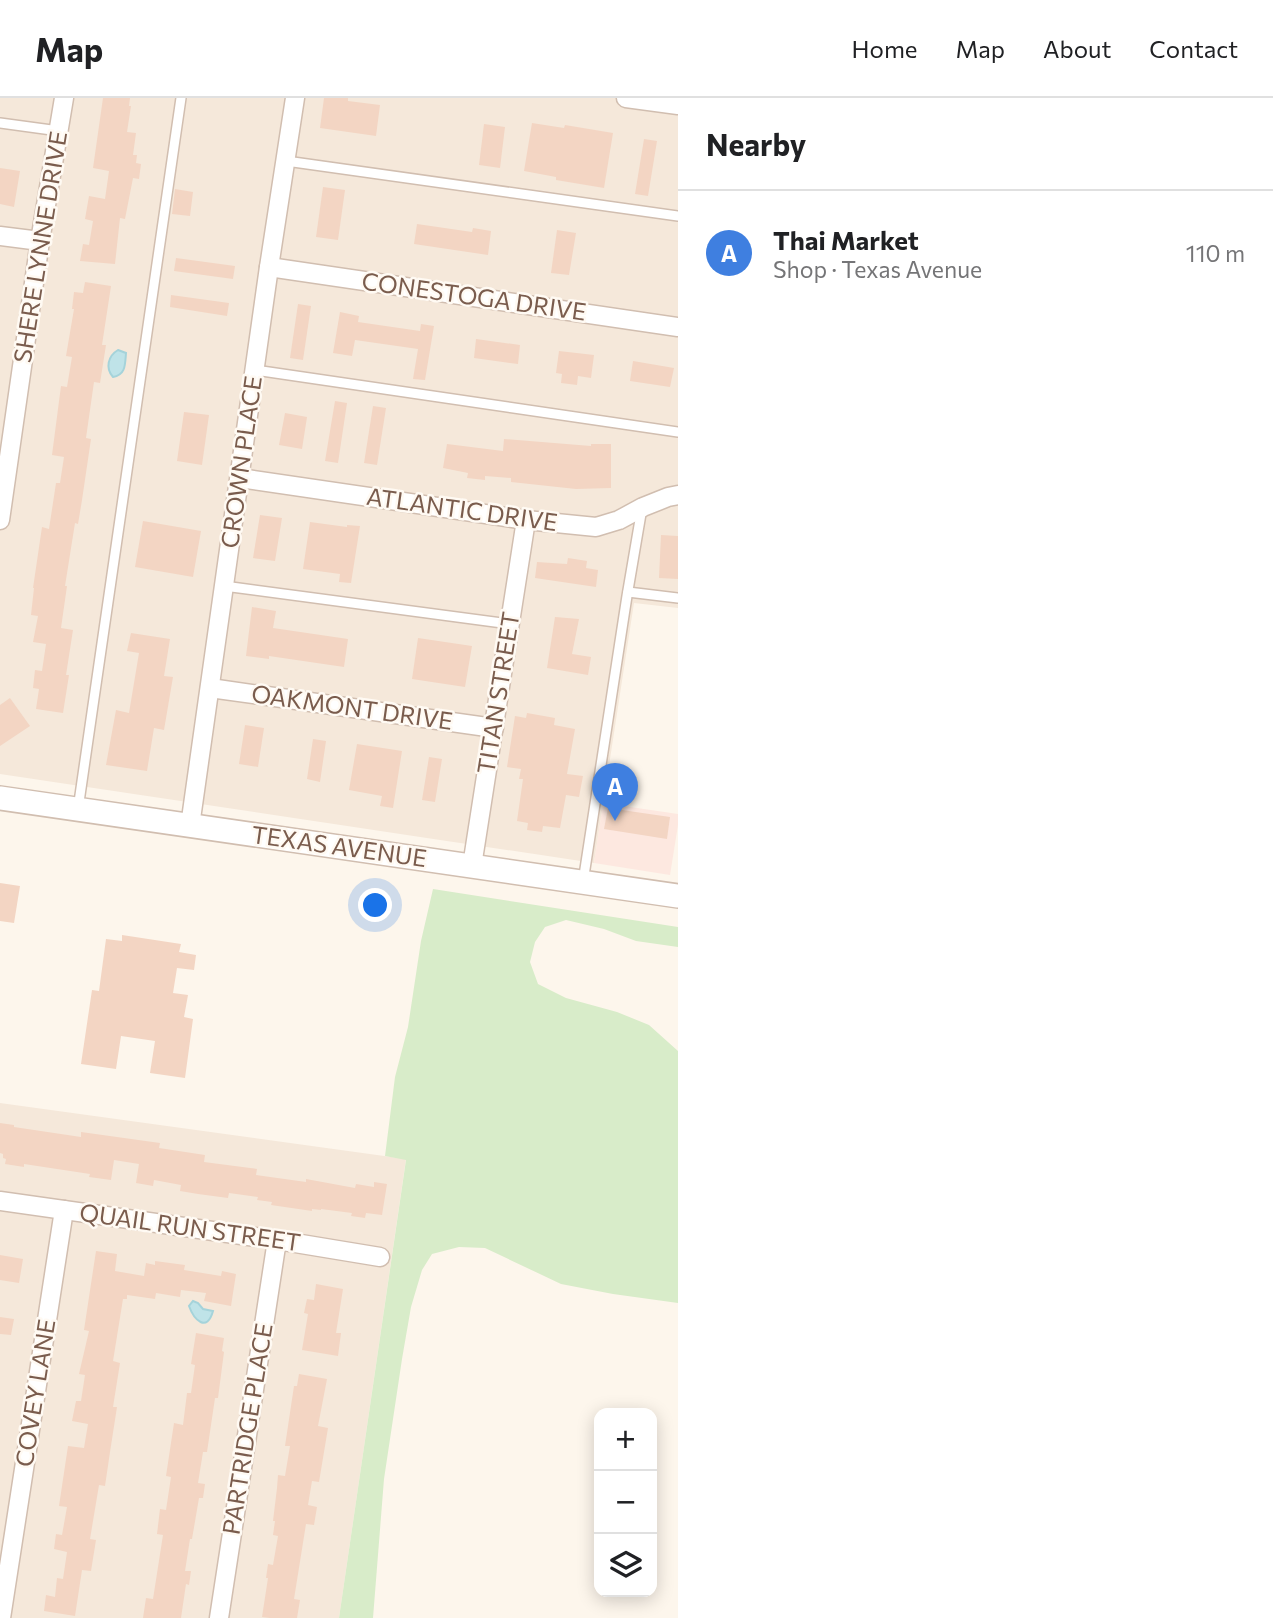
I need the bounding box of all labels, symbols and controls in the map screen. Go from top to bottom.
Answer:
text: Map [35,28,103,69]
text: Home [852,34,918,63]
text: Map [956,34,1005,63]
text: About [1043,34,1111,63]
text: Contact [1149,34,1238,63]
text: Nearby [706,125,806,162]
street label: SHERE LYNNE DRIVE [7,129,72,365]
text: Thai Market [773,224,919,255]
text: A [721,239,737,267]
text: 110 m [1186,239,1245,267]
text: Shop · Texas Avenue [773,255,982,283]
street label: CONESTOGA DRIVE [360,265,588,326]
street label: CROWN PLACE [214,374,267,550]
street label: ATLANTIC DRIVE [365,481,560,536]
street label: TITAN STREET [470,610,525,776]
street label: OAKMONT DRIVE [250,678,455,735]
pin: A [592,763,638,821]
street label: TEXAS AVENUE [250,819,429,872]
your location [358,888,392,922]
street label: QUAIL RUN STREET [78,1197,303,1256]
street label: COVEY LANE [9,1317,61,1469]
street label: PARTRIDGE PLACE [215,1321,278,1537]
map controls [594,1408,657,1597]
button: + [594,1408,657,1471]
button: − [594,1471,657,1534]
button: layers [594,1534,657,1597]

